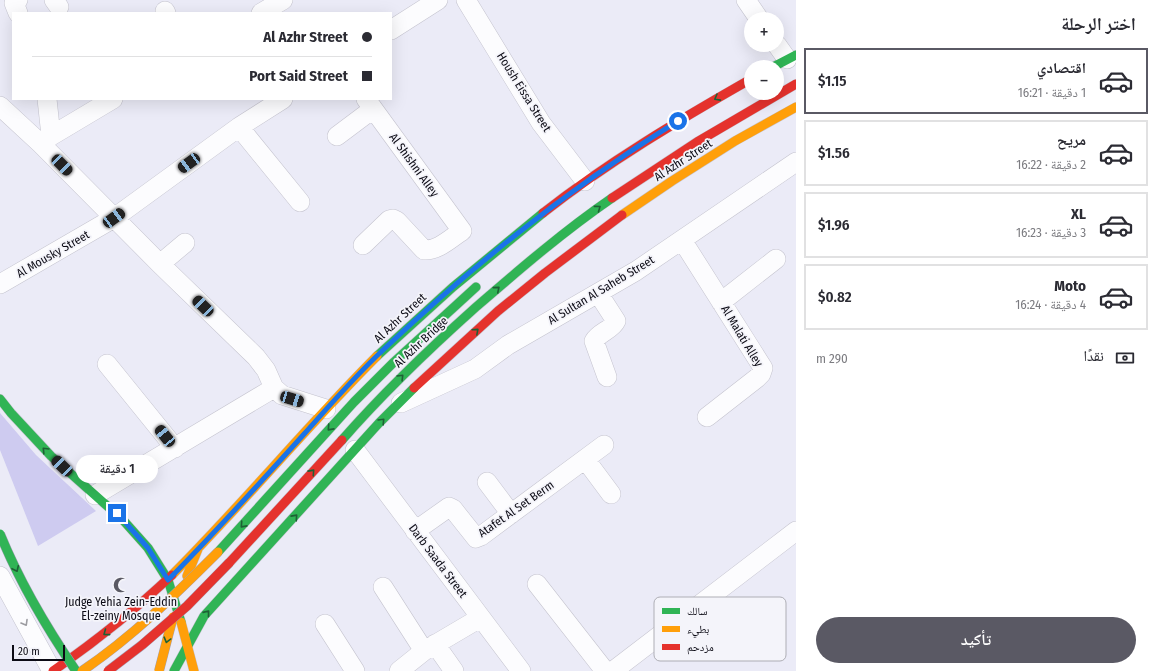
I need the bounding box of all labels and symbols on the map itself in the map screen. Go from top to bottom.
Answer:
street label: Housh Eissa Street [494,50,554,134]
one-way arrow [714,93,721,101]
route start [669,112,687,130]
street label: Al Shishni Alley [386,131,442,200]
street label: Al Azhr Street [651,136,715,184]
car [176,151,202,175]
car [49,152,75,178]
car [101,206,127,230]
one-way arrow [594,206,601,213]
street label: Al Mousky Street [14,227,92,281]
street label: Al Sultan Al Saheb Street [545,253,657,327]
one-way arrow [492,287,500,294]
street label: Al Azhr Street [371,290,429,346]
car [190,293,216,319]
street label: Al Malati Alley [718,303,766,370]
street label: Al Azhr Bridge [391,314,451,370]
one-way arrow [471,329,479,336]
one-way arrow [396,374,404,382]
car [279,390,305,408]
one-way arrow [377,418,385,426]
car [153,423,177,449]
one-way arrow [328,424,335,431]
one-way arrow [43,447,50,455]
car [49,453,75,479]
callout: 1 دقيقة [76,455,158,483]
one-way arrow [308,469,315,477]
street label: Atafet Al Set Berm [475,478,557,540]
route end [108,504,126,522]
one-way arrow [290,514,297,522]
one-way arrow [240,520,248,528]
street label: Darb Saada Street [406,521,470,601]
one-way arrow [11,565,19,572]
mosque icon: Judge Yehia Zein-Eddin El-zeiny Mosque [112,576,130,594]
place label: Judge Yehia Zein-Eddin El-zeiny Mosque [65,595,177,623]
legend [654,597,786,661]
text: سالك [687,605,707,618]
one-way arrow [203,610,210,618]
one-way arrow [21,619,28,626]
text: بطيء [687,623,709,638]
one-way arrow [103,628,110,635]
one-way arrow [163,637,171,643]
text: مزدحم [687,641,714,655]
scale bar [12,643,65,662]

